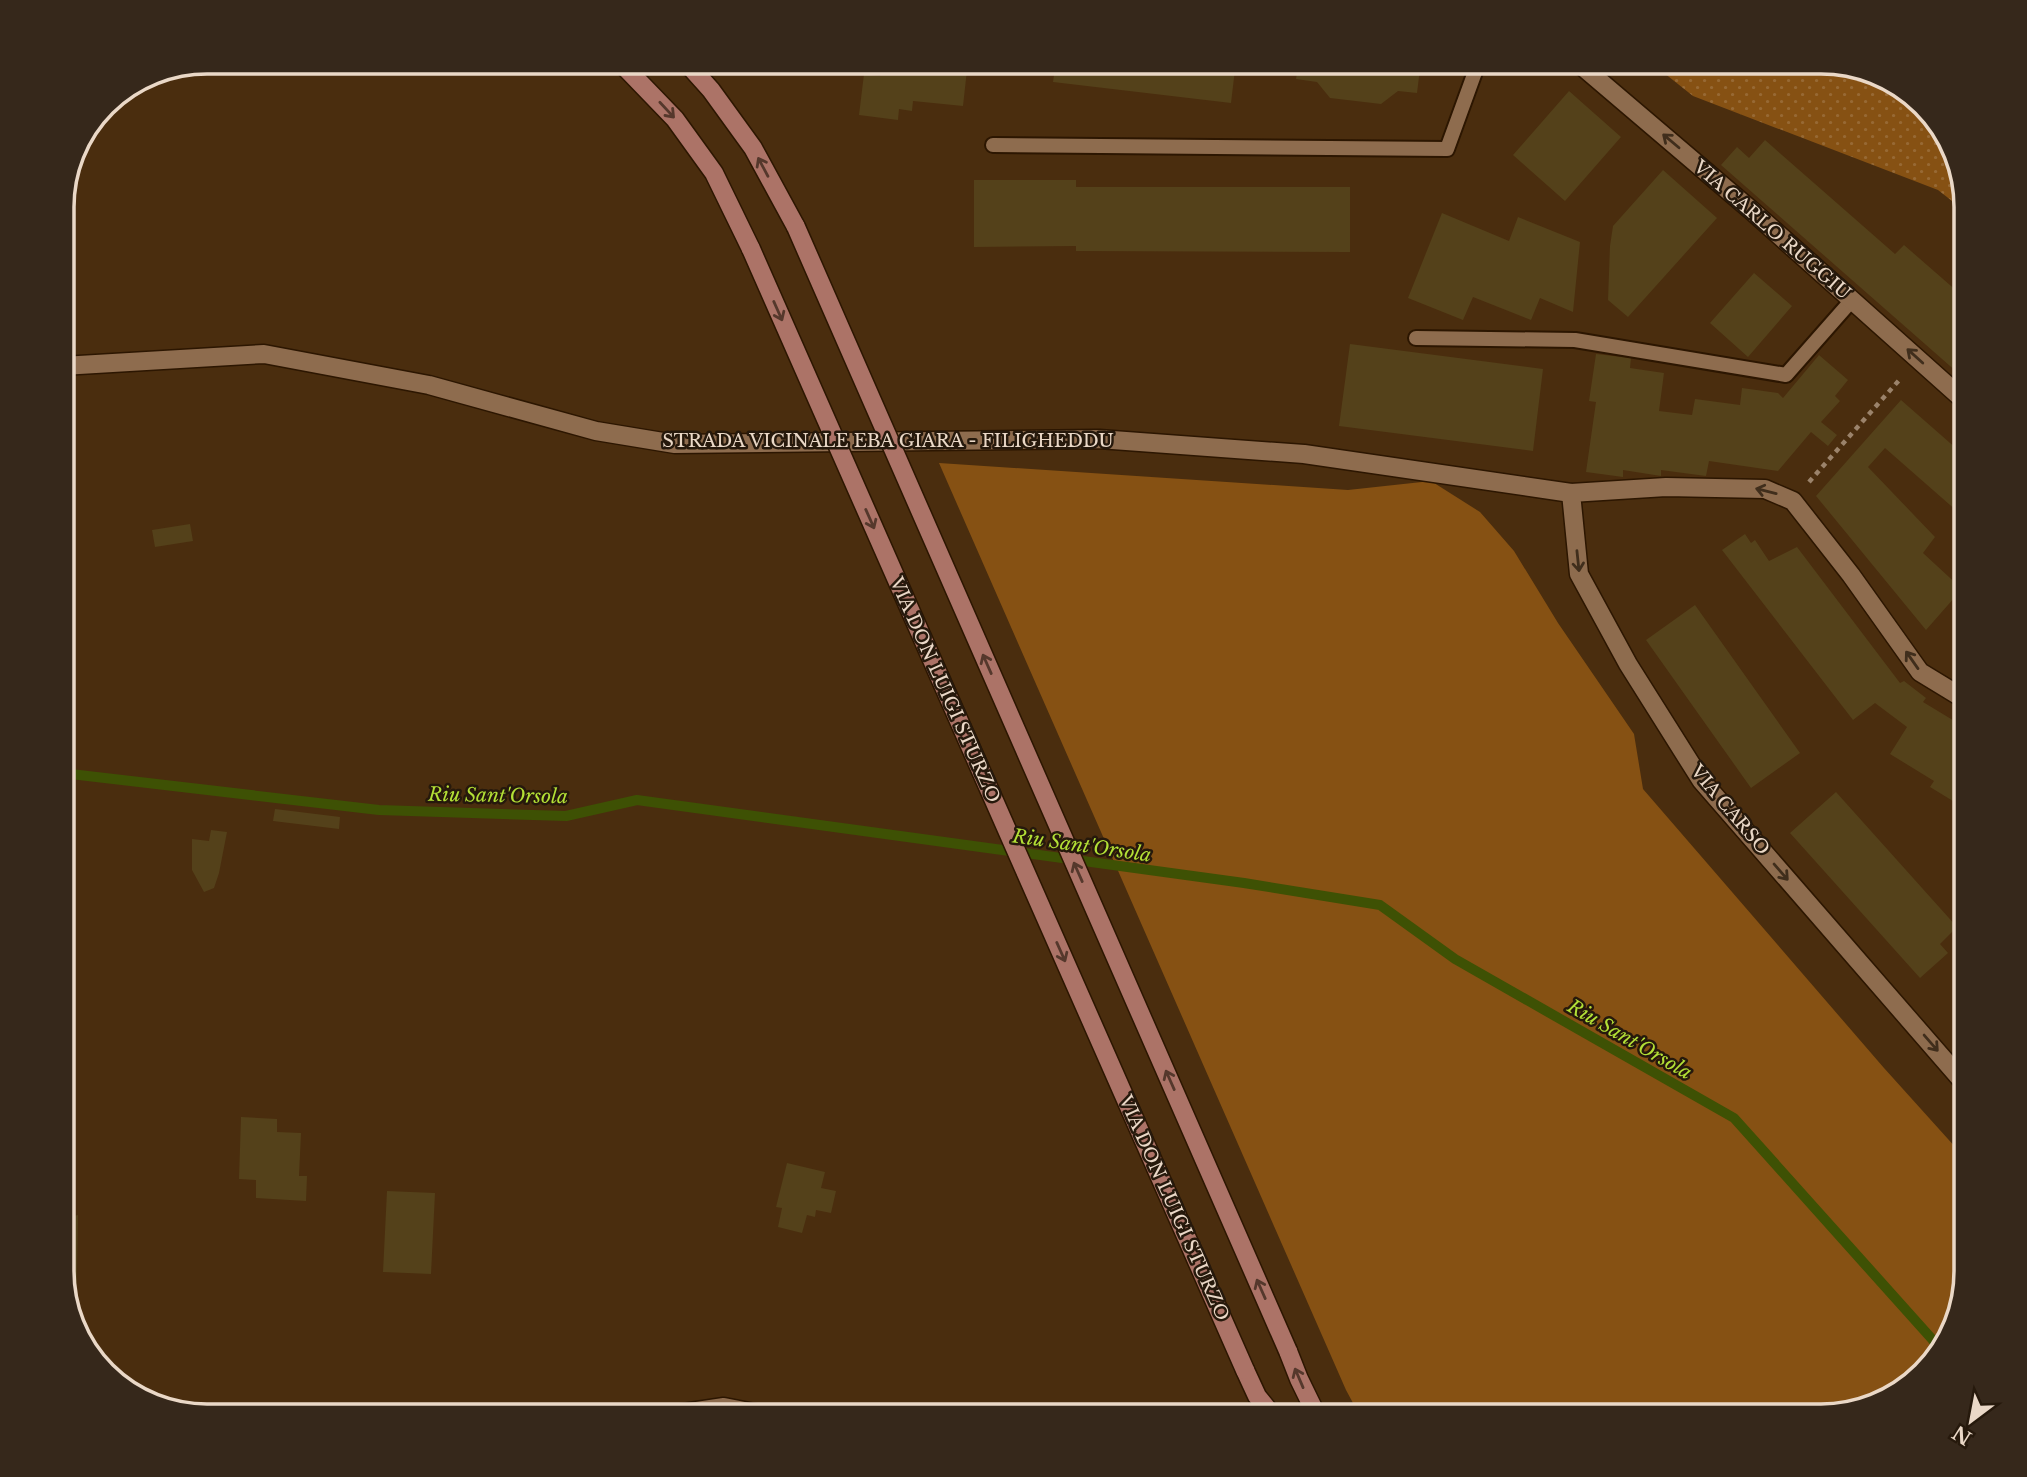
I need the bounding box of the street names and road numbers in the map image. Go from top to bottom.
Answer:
street label: VIA CARLO RUGGIU [1688,155,1855,304]
street label: STRADA VICINALE EBA GIARA - FILIGHEDDU [662,430,1114,452]
street label: VIA DON LUIGI STURZO [885,573,1005,806]
street label: VIA CARSO [1685,760,1774,860]
street label: VIA DON LUIGI STURZO [1114,1091,1234,1324]

